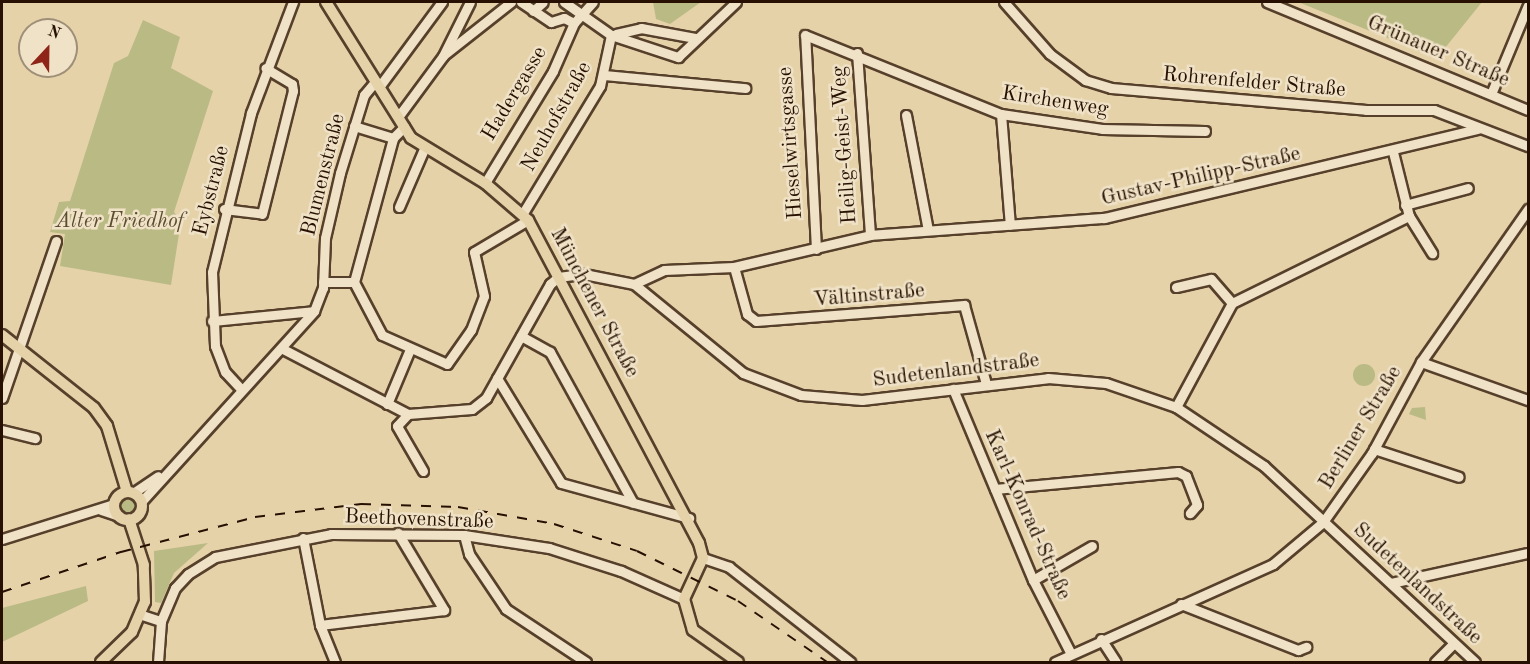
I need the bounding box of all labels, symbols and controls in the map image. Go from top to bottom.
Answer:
street label: Grünauer Straße [1363,11,1513,93]
north arrow [18,18,78,78]
text: N [45,23,63,43]
street label: Hadergasse [477,42,553,146]
street label: Neuhofstraße [516,58,598,176]
street label: Rohrenfelder Straße [1161,62,1347,104]
street label: Heilig-Geist-Weg [827,65,863,225]
street label: Hieselwirtsgasse [773,66,809,220]
street label: Kirchenweg [1000,81,1110,123]
street label: Blumenstraße [297,111,351,239]
street label: Gustav-Philipp-Straße [1099,142,1303,212]
street label: Eybstraße [189,143,235,239]
park label: Alter Friedhof [56,209,184,235]
street label: Münchener Straße [544,224,644,382]
street label: Vältinstraße [812,279,926,313]
street label: Sudetenlandstraße [871,348,1041,394]
street label: Berliner Straße [1314,362,1408,494]
street label: Karl-Konrad-Straße [978,426,1076,604]
street label: Beethovenstraße [344,505,494,535]
street label: Sudetenlandstraße [1347,518,1487,650]

